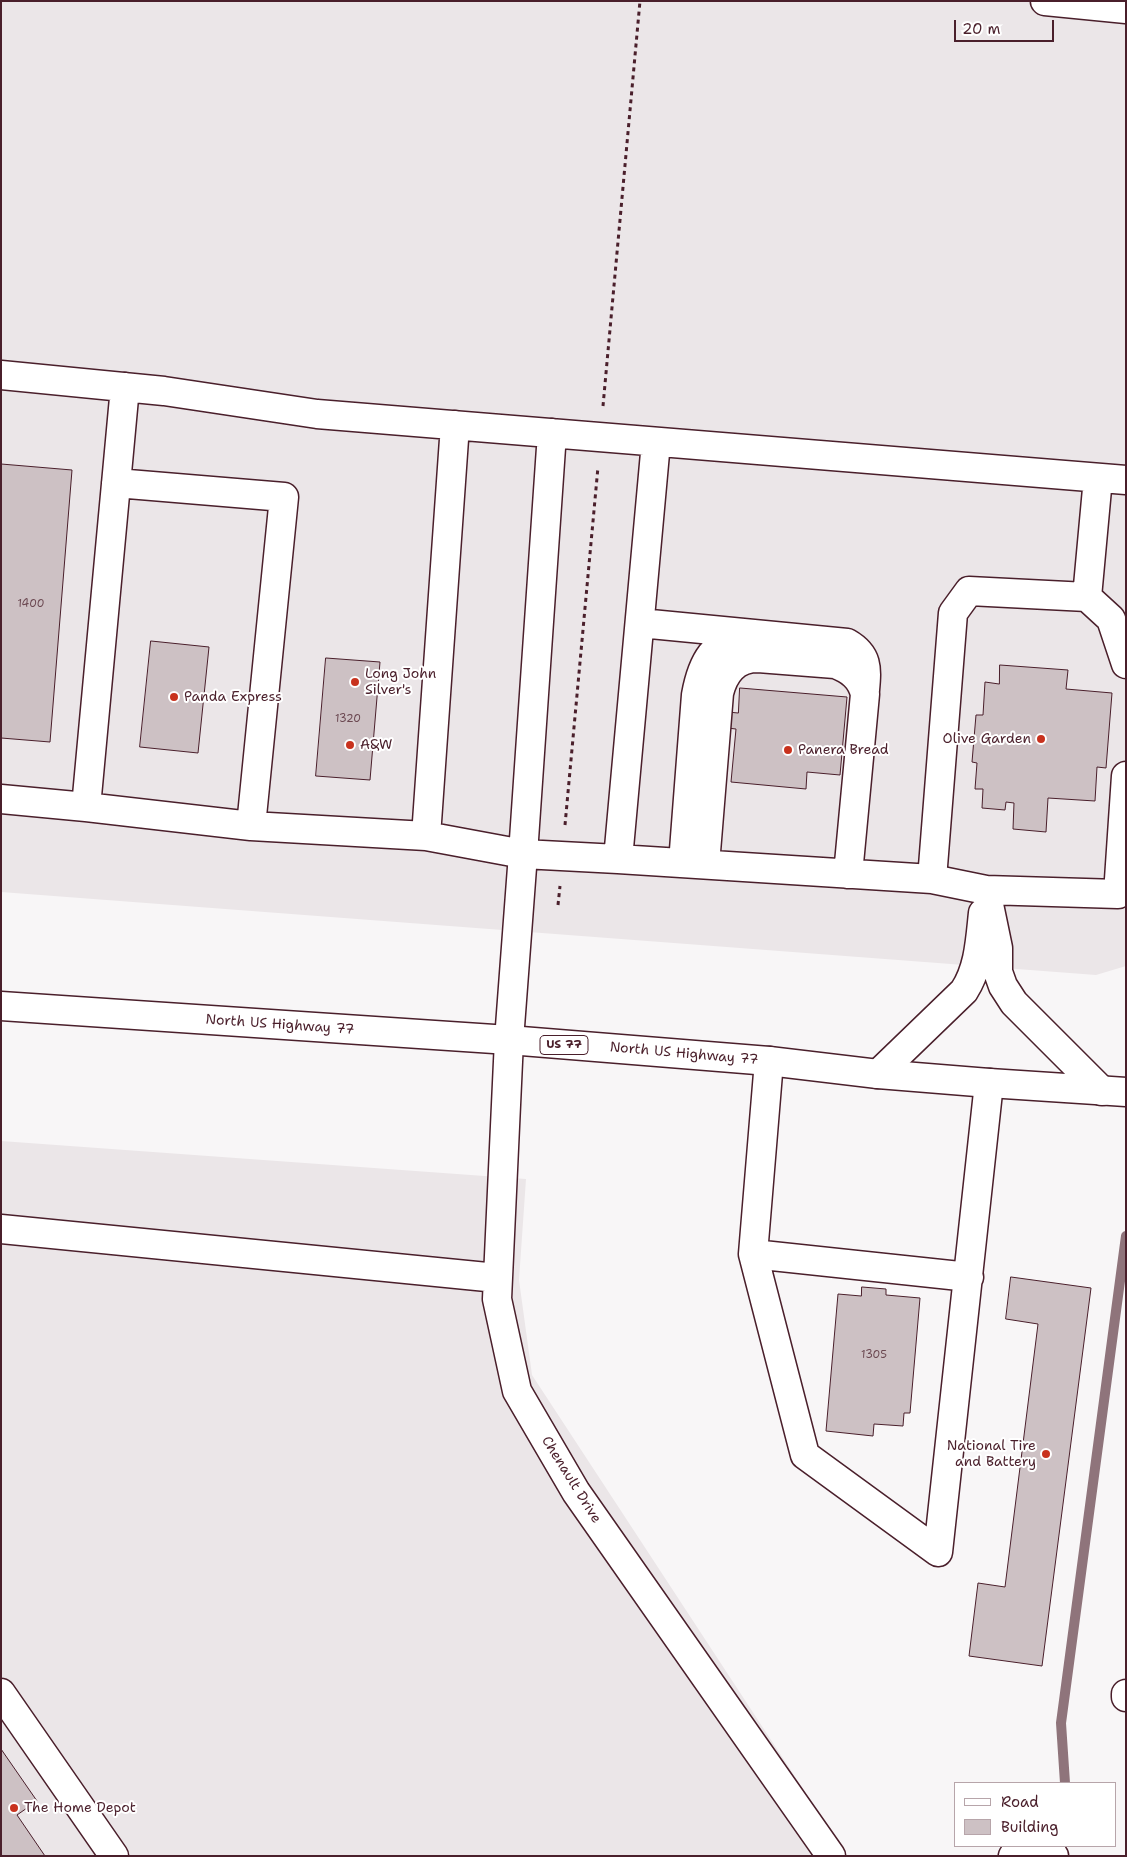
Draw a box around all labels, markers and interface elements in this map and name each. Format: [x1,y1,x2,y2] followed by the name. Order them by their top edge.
[957,10,1057,42] scale bar
[962,19,1001,39] text: 20 m
[17,597,45,611] house number: 1400
[365,666,436,699] place label: Long John Silver's
[349,676,361,688] marker: Long John Silver's
[184,689,282,705] place label: Panda Express
[168,691,180,703] marker: Panda Express
[335,712,361,726] house number: 1320
[943,731,1031,747] place label: Olive Garden
[1035,733,1047,745] marker: Olive Garden
[360,737,392,753] place label: A&W
[344,739,356,751] marker: A&W
[798,742,889,758] place label: Panera Bread
[782,744,794,756] marker: Panera Bread
[205,1011,355,1039] street label: North US Highway 77
[540,1036,588,1054] road number: US 77
[609,1039,759,1069] street label: North US Highway 77
[861,1348,887,1362] house number: 1305
[538,1433,604,1527] street label: Chenault Drive
[947,1438,1036,1470] place label: National Tire and Battery
[1040,1448,1052,1460] marker: National Tire and Battery
[954,1782,1117,1847] legend
[1001,1792,1039,1812] text: Road
[24,1800,136,1816] place label: The Home Depot
[8,1802,20,1814] marker: The Home Depot
[1001,1817,1058,1837] text: Building

